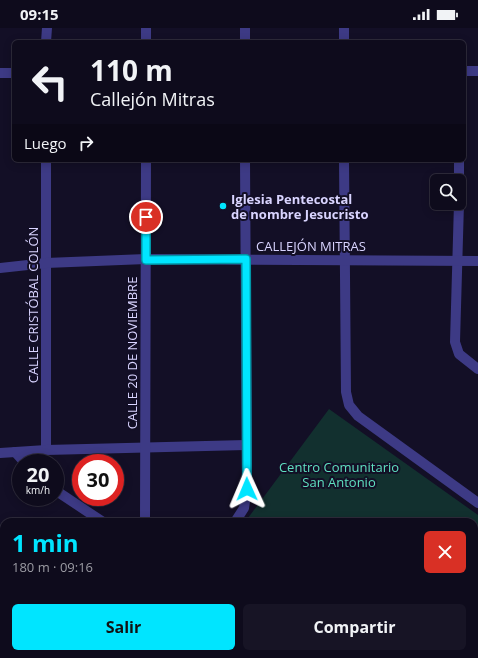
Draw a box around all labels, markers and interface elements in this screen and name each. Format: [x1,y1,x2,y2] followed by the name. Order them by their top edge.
[20,4,59,24] text: 09:15
[90,51,173,89] text: 110 m
[24,56,76,108] icon: left
[90,87,215,111] text: Callejón Mitras
[75,132,97,154] icon: right
[24,133,67,153] text: Luego
[430,174,466,210] map controls
[430,174,466,210] button: search
[231,190,369,223] place label: Iglesia Pentecostal de nombre Jesucristo
[129,200,163,234] pin
[218,201,228,211] marker: Iglesia Pentecostal de nombre Jesucristo
[135,206,157,228] icon: arrive
[24,227,42,383] street label: CALLE CRISTÓBAL COLÓN
[256,237,366,255] street label: CALLEJÓN MITRAS
[123,277,141,429] street label: CALLE 20 DE NOVIEMBRE
[72,454,124,506] speed limit sign: 30
[279,458,399,491] park label: Centro Comunitario San Antonio
[27,461,49,488] text: 20
[226,468,268,510] position arrow
[26,483,50,497] text: km/h
[12,526,79,559] text: 1 min
[424,531,466,573] button: close
[12,558,93,576] text: 180 m · 09:16
[12,604,235,650] button: Salir
[243,604,466,650] button: Compartir

